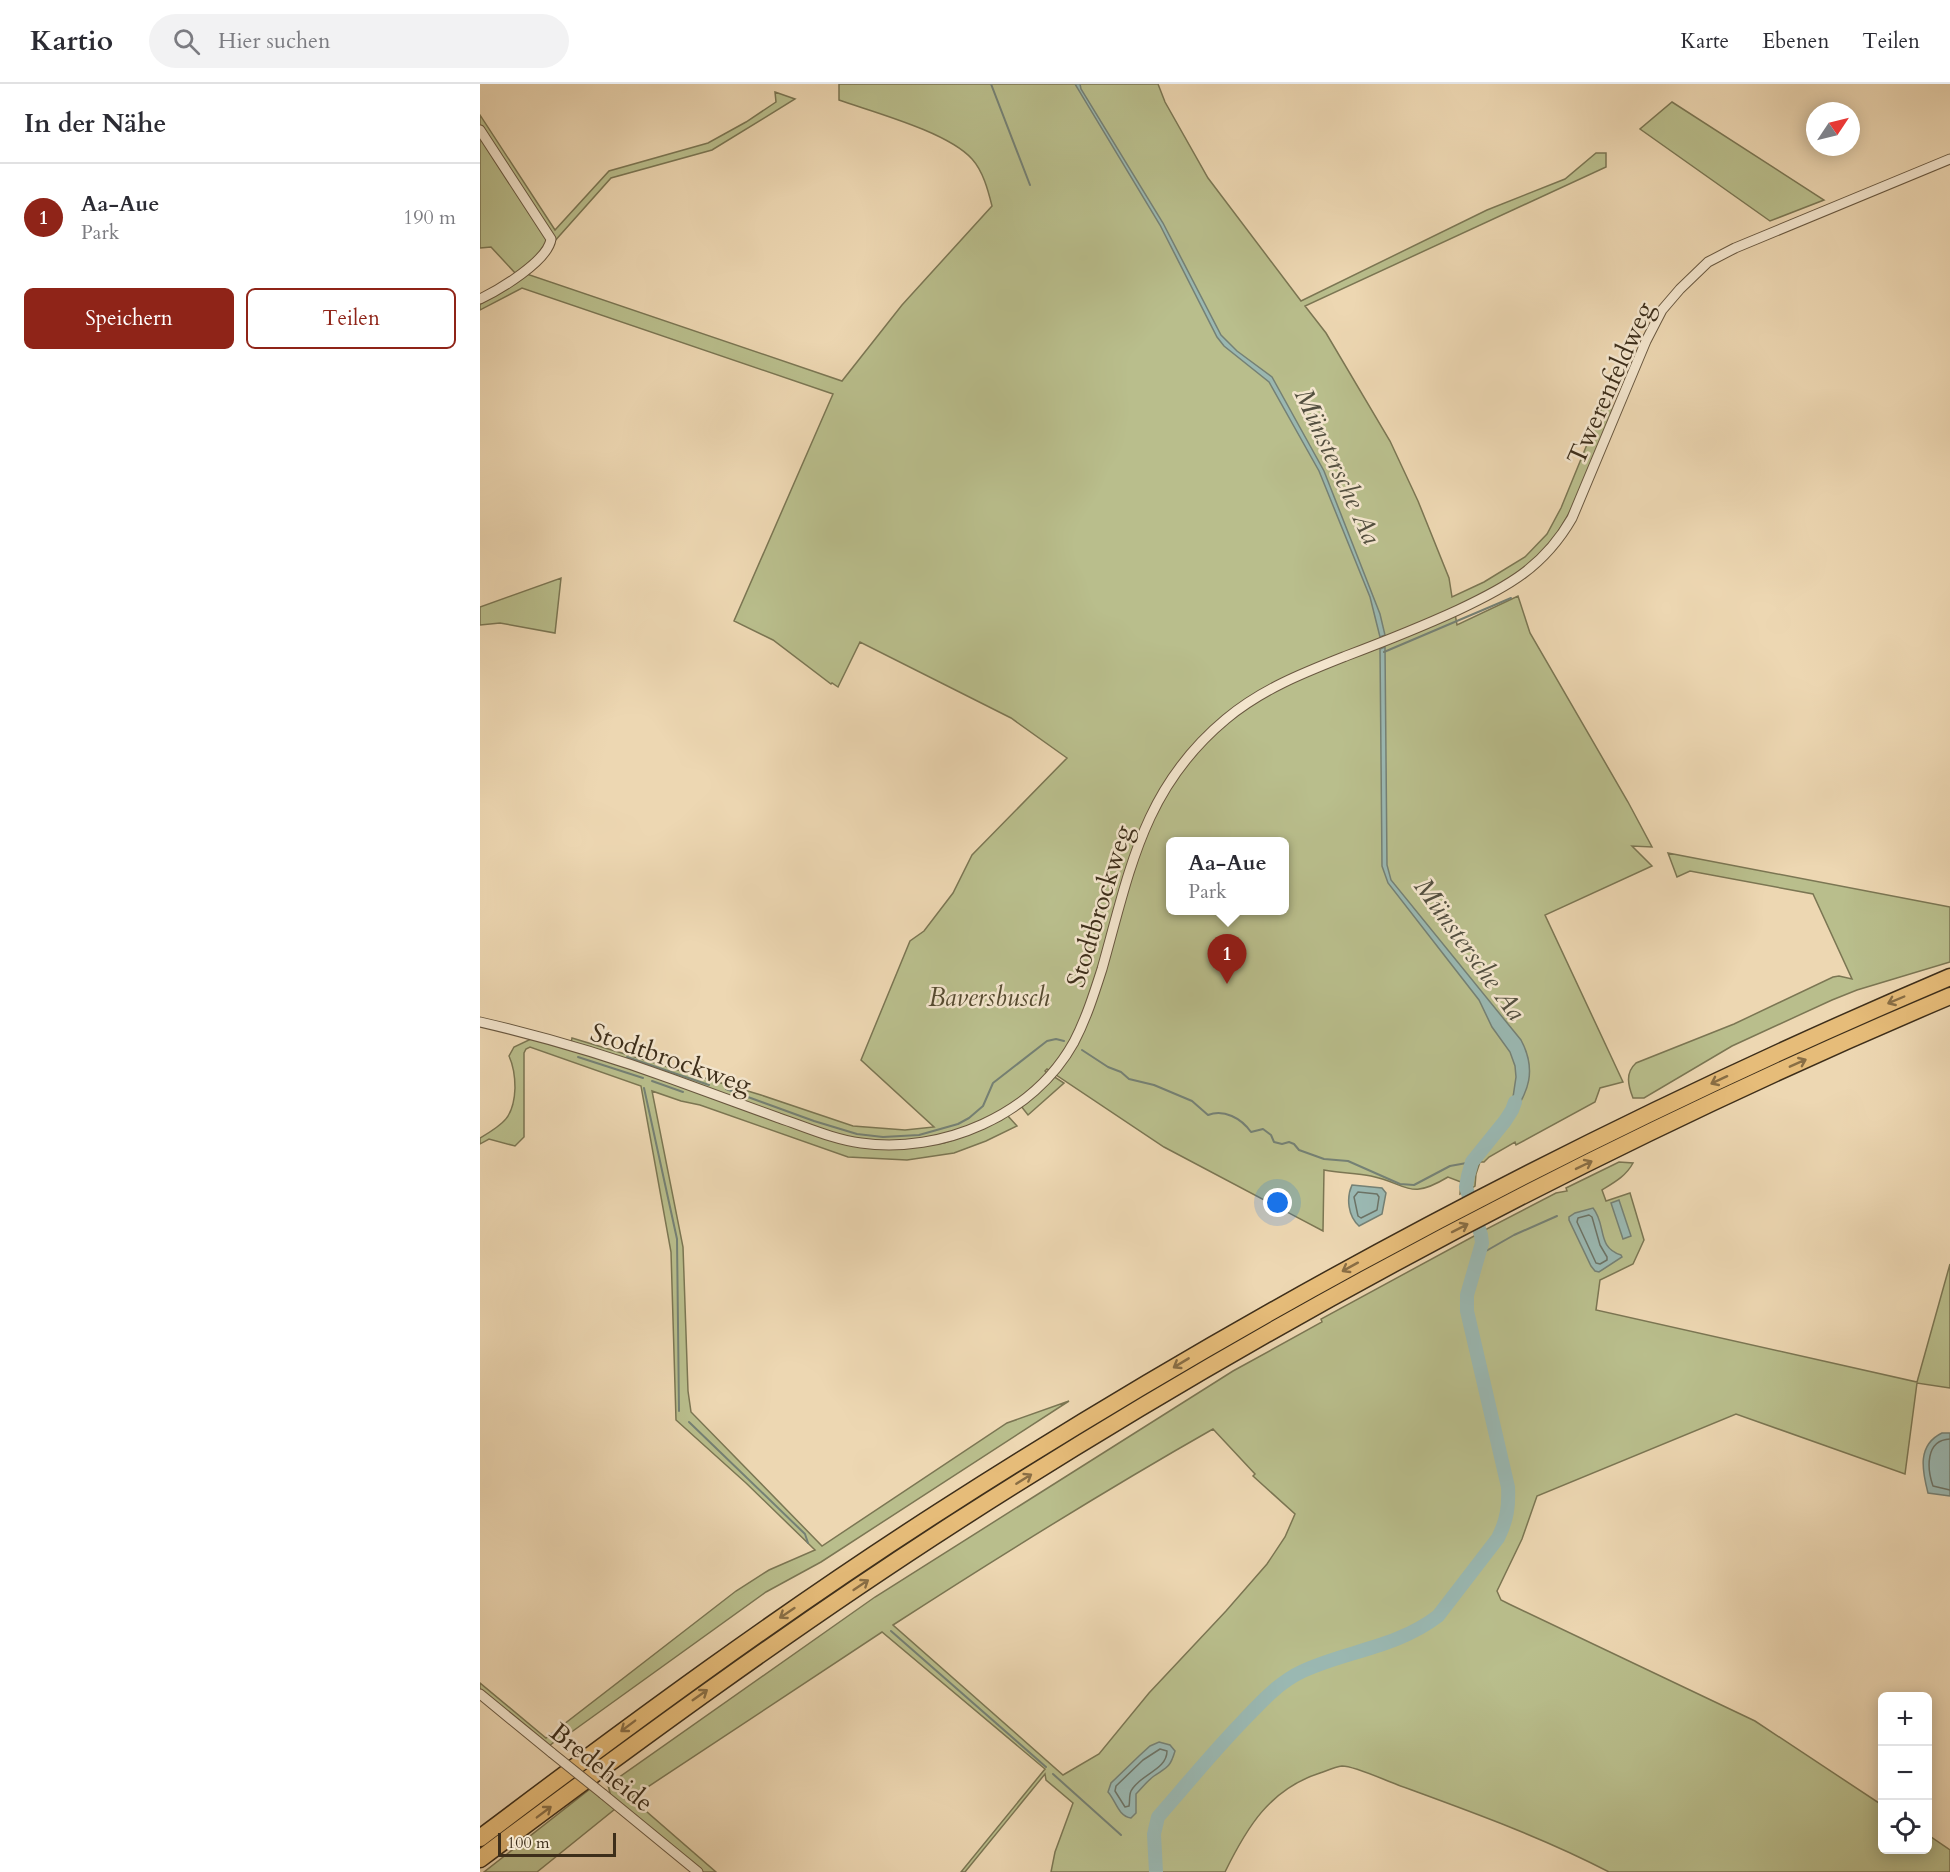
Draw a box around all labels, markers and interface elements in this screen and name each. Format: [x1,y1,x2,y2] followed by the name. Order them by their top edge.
[149,14,569,68] search box
[30,22,113,60] text: Kartio
[170,25,203,58] icon: search
[218,26,331,56] text: Hier suchen
[1681,27,1729,56] text: Karte
[1762,27,1829,56] text: Ebenen
[1862,27,1920,56] text: Teilen
[1806,102,1860,156] north arrow
[24,106,166,141] text: In der Nähe
[81,189,159,219] text: Aa-Aue
[38,204,49,231] text: 1
[403,204,456,231] text: 190 m
[81,219,119,246] text: Park
[24,288,234,349] button: Speichern
[246,288,456,349] button: Teilen
[1559,296,1662,470] street label: Twerenfeldweg
[1285,382,1390,550] water label: Münstersche Aa
[1058,820,1141,992] street label: Stodtbrockweg
[1166,837,1289,915] popup
[1188,848,1267,878] text: Aa-Aue
[1405,870,1534,1028] water label: Münstersche Aa
[1188,878,1227,905] text: Park
[1208,934,1246,984] pin: 1
[928,980,1050,1015] park label: Baversbusch
[1888,994,1906,1006] one-way arrow
[586,1015,756,1102] street label: Stodtbrockweg
[1789,1056,1807,1068] one-way arrow
[1710,1075,1728,1087] one-way arrow
[1575,1159,1593,1170] one-way arrow
[1263,1188,1292,1217] your location
[1451,1222,1469,1234] one-way arrow
[1342,1262,1360,1273] one-way arrow
[1173,1358,1190,1370] one-way arrow
[1015,1472,1032,1484] one-way arrow
[852,1579,869,1591] one-way arrow
[779,1607,795,1619] one-way arrow
[692,1689,708,1702] one-way arrow
[1878,1692,1932,1854] map controls
[1878,1692,1932,1746] button: +
[543,1715,661,1820] street label: Bredeheide
[620,1720,636,1733] one-way arrow
[1878,1746,1932,1800] button: −
[1878,1800,1932,1854] button: locate
[535,1805,551,1818] one-way arrow
[498,1830,616,1858] scale bar
[507,1832,549,1854] text: 100 m

